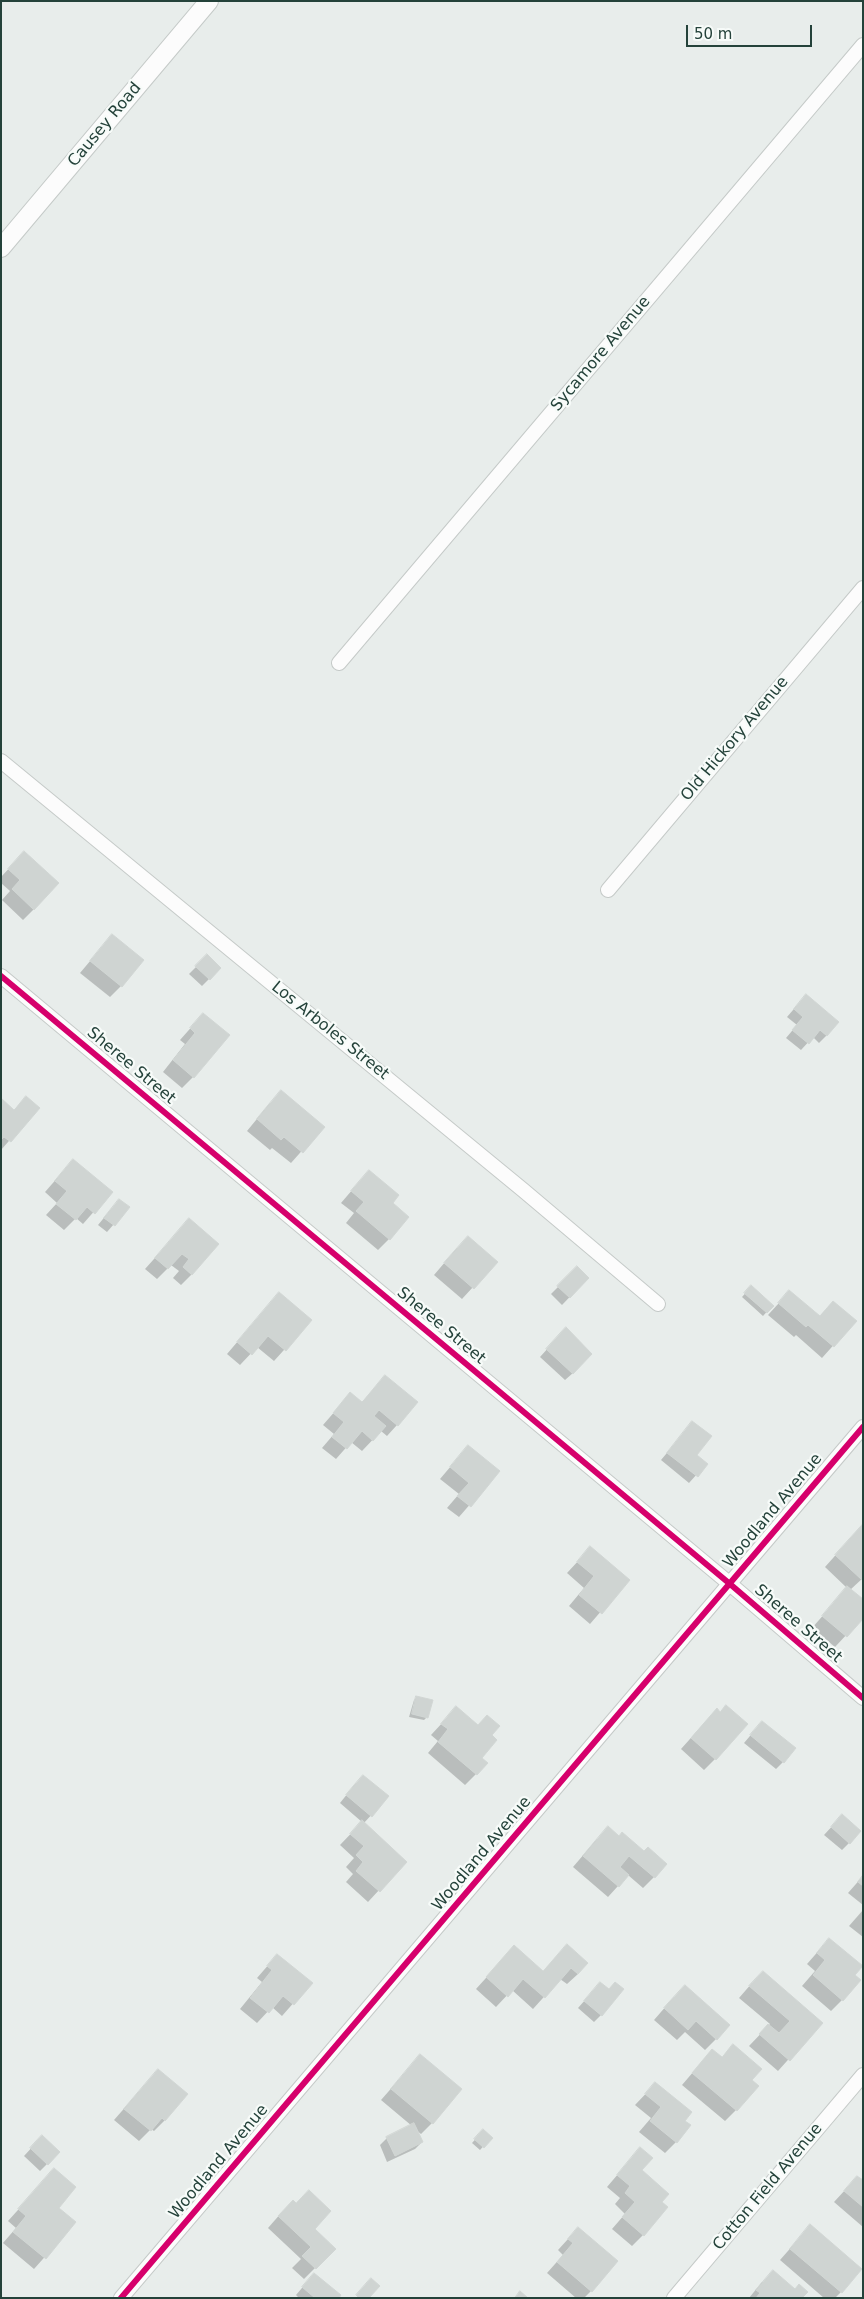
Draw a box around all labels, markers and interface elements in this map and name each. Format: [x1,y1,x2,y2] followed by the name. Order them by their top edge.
[689,15,815,47] scale bar
[694,25,732,43] text: 50 m
[64,79,146,171] street label: Causey Road
[547,293,655,415] street label: Sycamore Avenue
[677,673,793,805] street label: Old Hickory Avenue
[267,978,393,1084] street label: Los Arboles Street
[83,1023,179,1109] street label: Sheree Street
[393,1283,489,1369] street label: Sheree Street
[719,1450,827,1572] street label: Woodland Avenue
[750,1581,846,1667] street label: Sheree Street
[428,1793,536,1915] street label: Woodland Avenue
[165,2101,273,2223] street label: Woodland Avenue
[709,2120,827,2254] street label: Cotton Field Avenue

